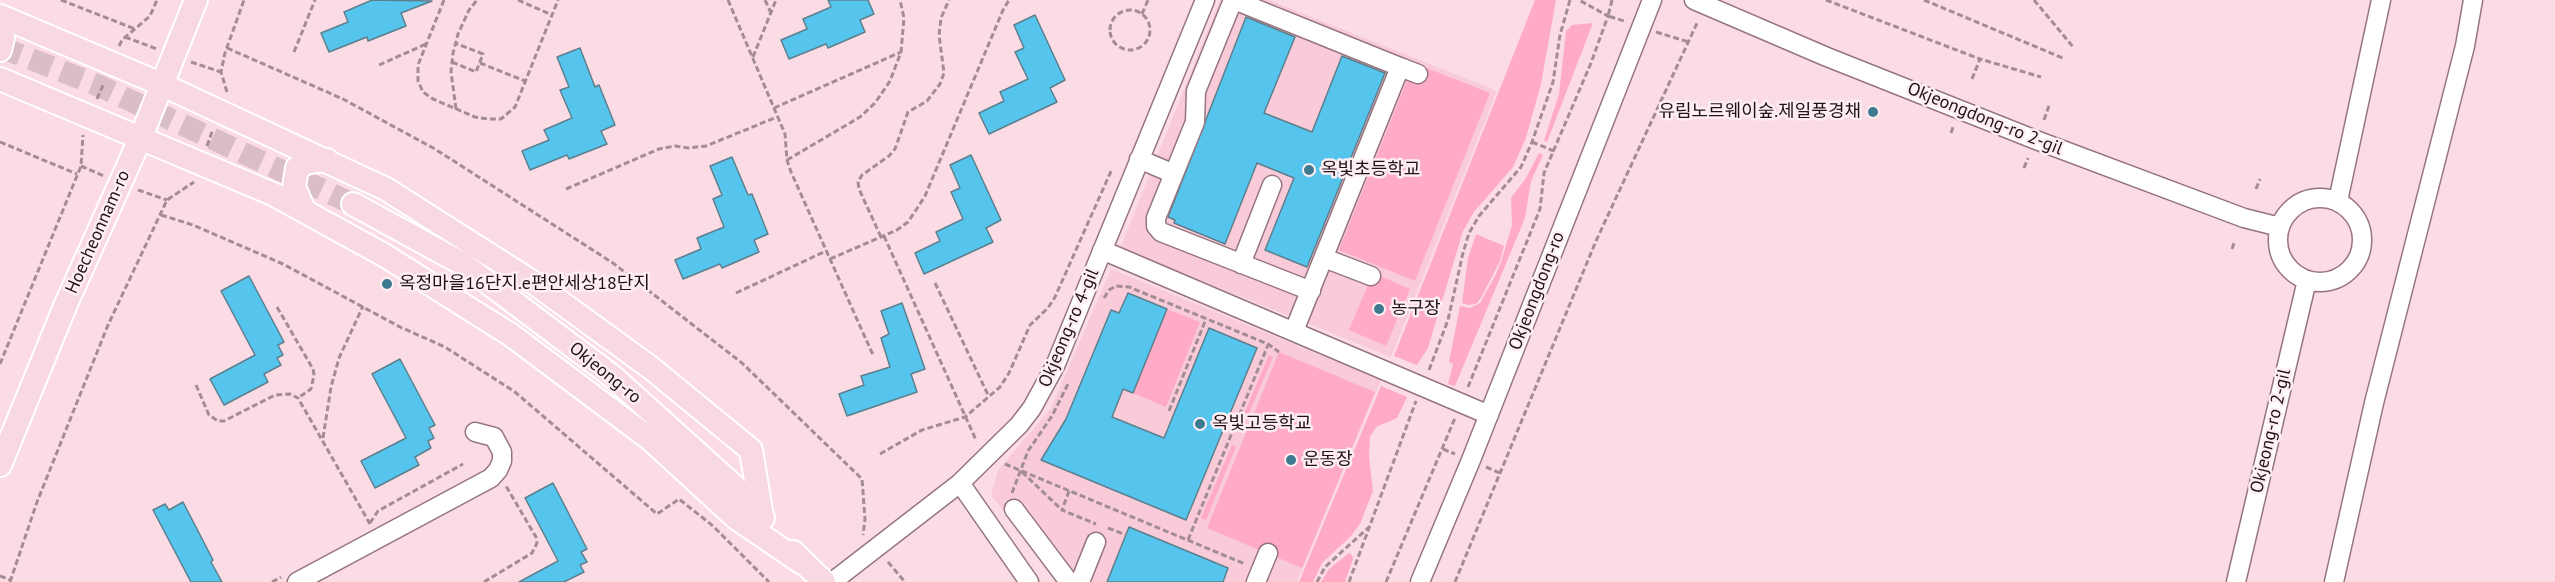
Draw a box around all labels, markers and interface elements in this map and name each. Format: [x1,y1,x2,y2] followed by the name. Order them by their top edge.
[1904,78,2066,160] street label: Okjeongdong-ro 2-gil
[1658,101,1861,123] place label: 유림노르웨이숲.제일풍경채
[1866,105,1880,119] marker: 유림노르웨이숲.제일풍경채
[1321,159,1420,181] place label: 옥빛초등학교
[1302,163,1316,177] marker: 옥빛초등학교
[61,167,135,297] street label: Hoecheonnam-ro
[1505,229,1569,353] street label: Okjeongdong-ro
[1034,265,1104,391] street label: Okjeong-ro 4-gil
[399,273,650,295] place label: 옥정마을16단지.e편안세상18단지
[380,277,394,291] marker: 옥정마을16단지.e편안세상18단지
[1391,298,1441,320] place label: 농구장
[1372,302,1386,316] marker: 농구장
[565,338,645,408] street label: Okjeong-ro
[2246,367,2296,495] street label: Okjeong-ro 2-gil
[1212,413,1311,435] place label: 옥빛고등학교
[1193,417,1207,431] marker: 옥빛고등학교
[1303,449,1353,471] place label: 운동장
[1284,453,1298,467] marker: 운동장

